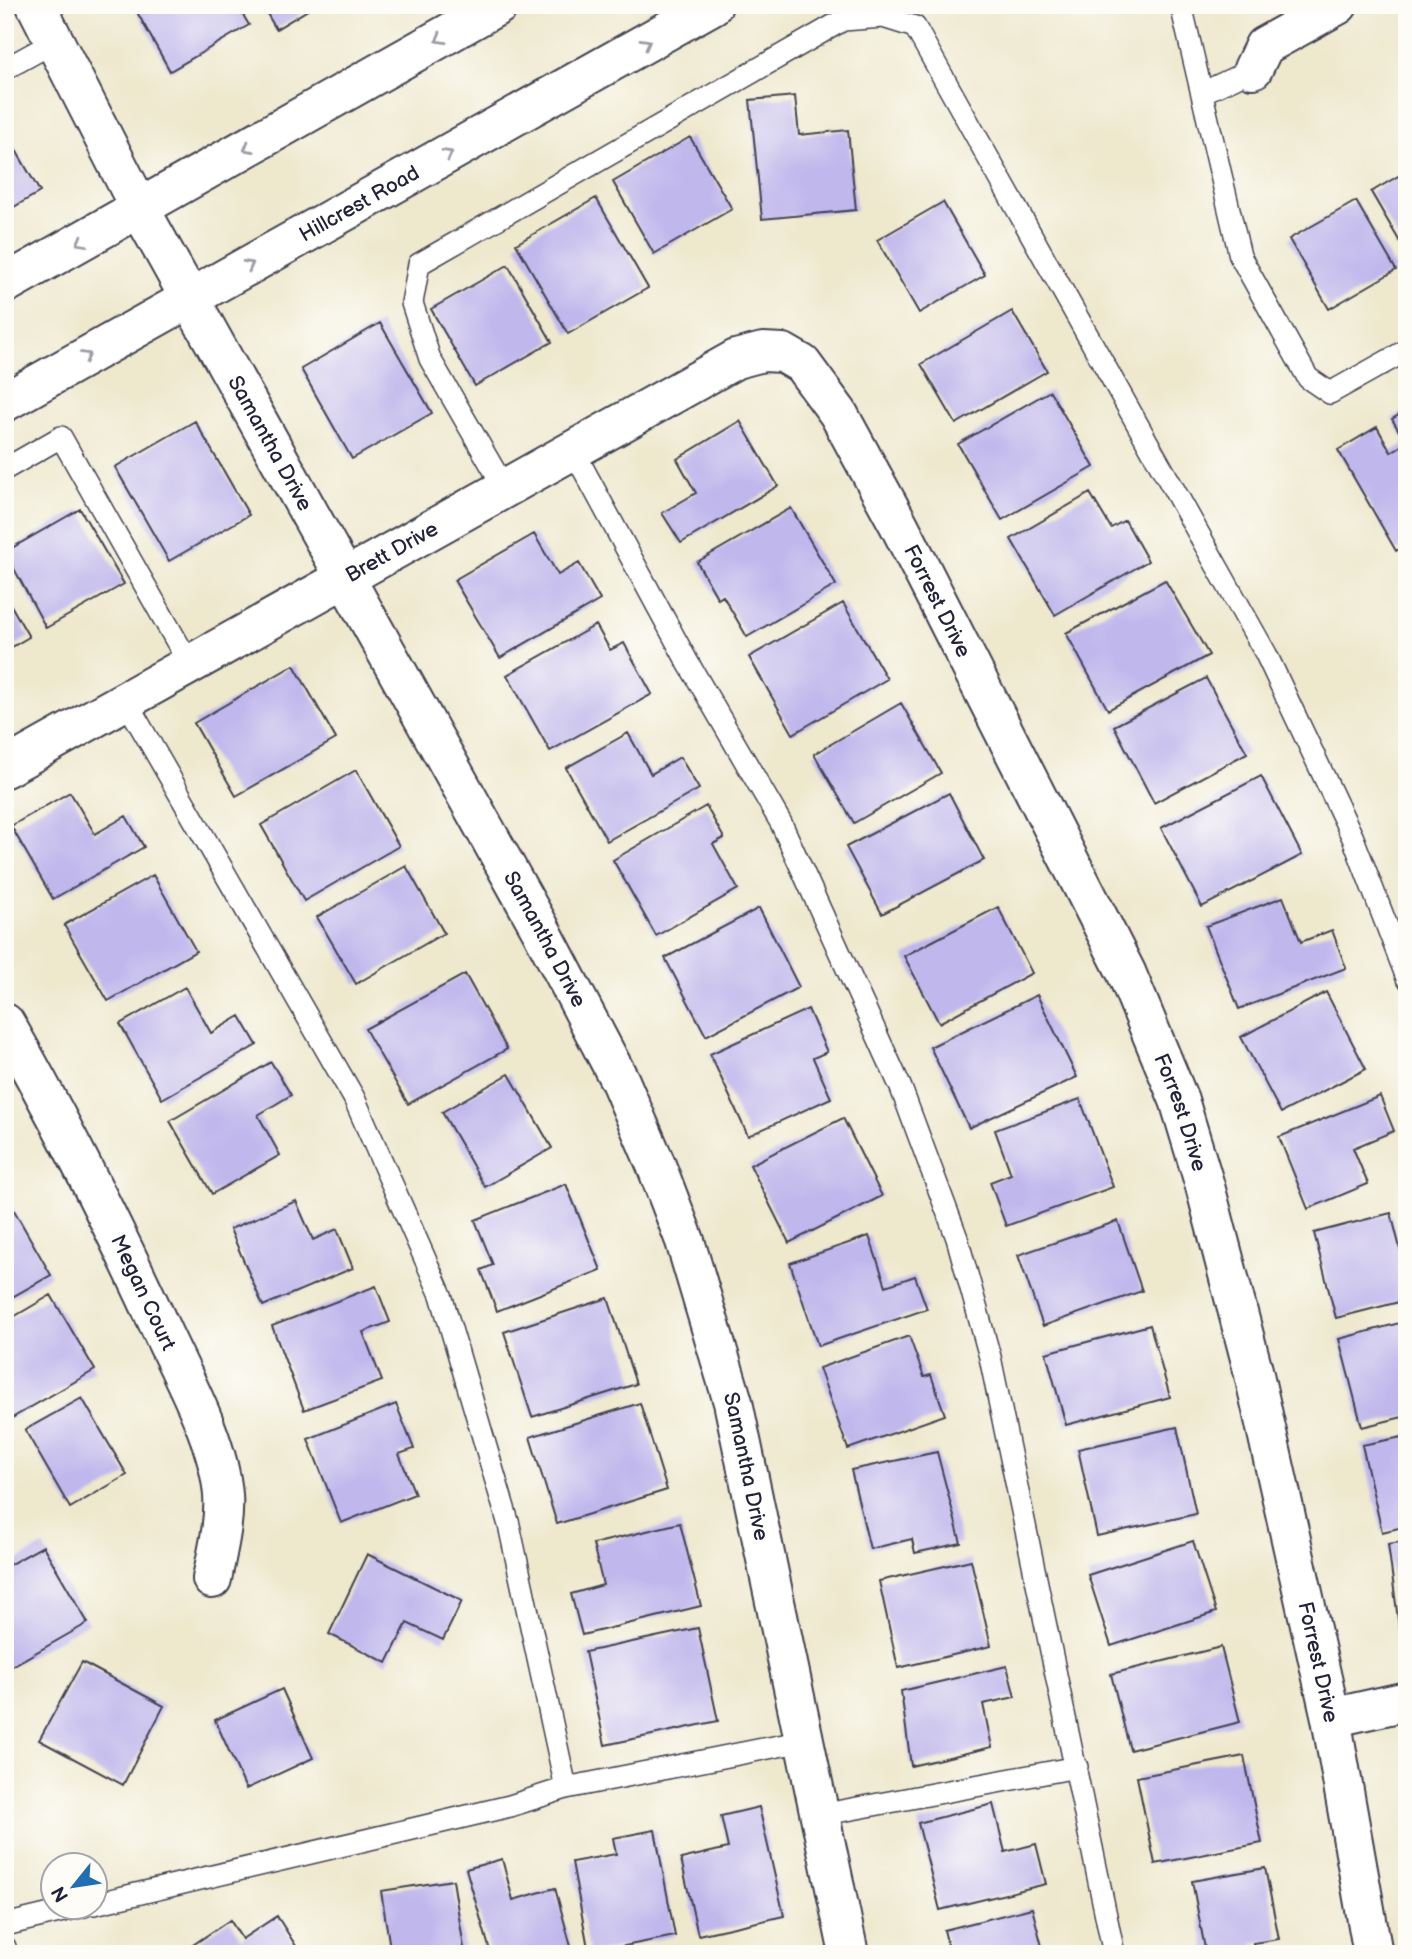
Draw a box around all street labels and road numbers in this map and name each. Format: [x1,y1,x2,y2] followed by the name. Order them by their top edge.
[295,160,424,247] street label: Hillcrest Road
[223,371,318,515] street label: Samantha Drive
[341,516,442,588] street label: Brett Drive
[899,540,977,661] street label: Forrest Drive
[498,867,592,1011] street label: Samantha Drive
[1149,1050,1212,1174] street label: Forrest Drive
[106,1231,182,1355] street label: Megan Court
[718,1389,774,1543] street label: Samantha Drive
[1293,1599,1344,1725] street label: Forrest Drive

